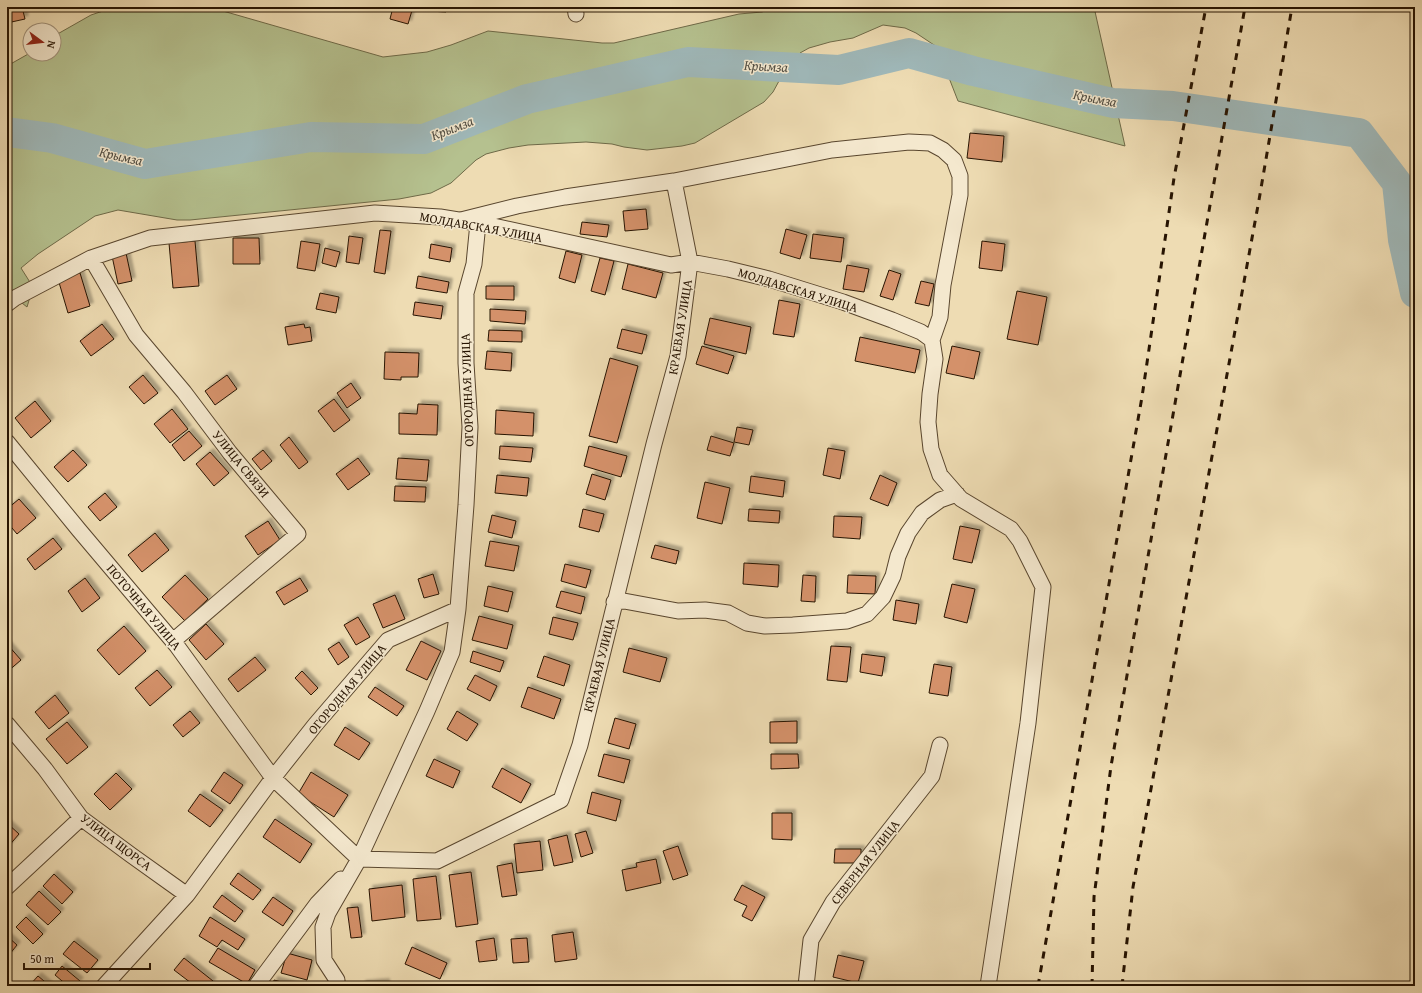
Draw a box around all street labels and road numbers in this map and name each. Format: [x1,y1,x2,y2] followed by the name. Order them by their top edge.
[418,207,544,247] street label: МОЛДАВСКАЯ УЛИЦА
[736,263,860,317] street label: МОЛДАВСКАЯ УЛИЦА
[663,278,697,376] street label: КРАЕВАЯ УЛИЦА
[456,333,478,447] street label: ОГОРОДНАЯ УЛИЦА
[208,426,274,502] street label: УЛИЦА СВЯЗИ
[102,560,186,654] street label: ПОТОЧНАЯ УЛИЦА
[578,616,620,714] street label: КРАЕВАЯ УЛИЦА
[303,639,391,739] street label: ОГОРОДНАЯ УЛИЦА
[76,809,156,875] street label: УЛИЦА ЩОРСА
[826,816,904,908] street label: СЕВЕРНАЯ УЛИЦА

